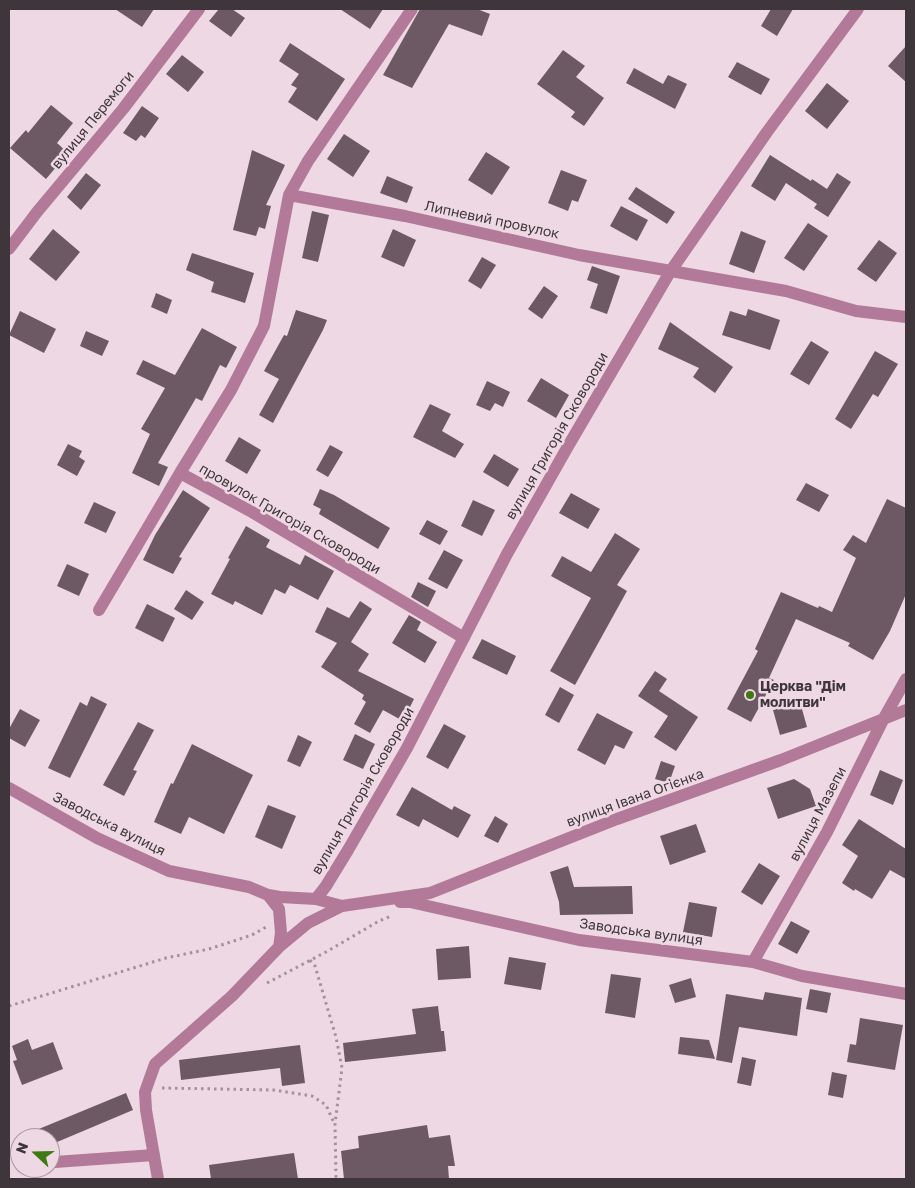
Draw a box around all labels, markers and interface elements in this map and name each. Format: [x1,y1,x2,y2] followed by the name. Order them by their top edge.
[48,68,138,172] street label: вулиця Перемоги
[423,198,561,242] street label: Липневий провулок
[502,349,612,523] street label: вулиця Григорія Сковороди
[196,460,384,578] street label: провулок Григорія Сковороди
[760,679,846,712] place label: Церква "Дім молитви"
[744,689,756,701] marker: Церква "Дім молитви"
[308,704,418,878] street label: вулиця Григорія Сковороди
[786,764,850,864] street label: вулиця Мазепи
[564,765,706,831] street label: вулиця Івана Огієнка
[50,788,168,860] street label: Заводська вулиця
[578,915,704,949] street label: Заводська вулиця
[10,1128,60,1178] north arrow
[12,1140,31,1156] text: N

